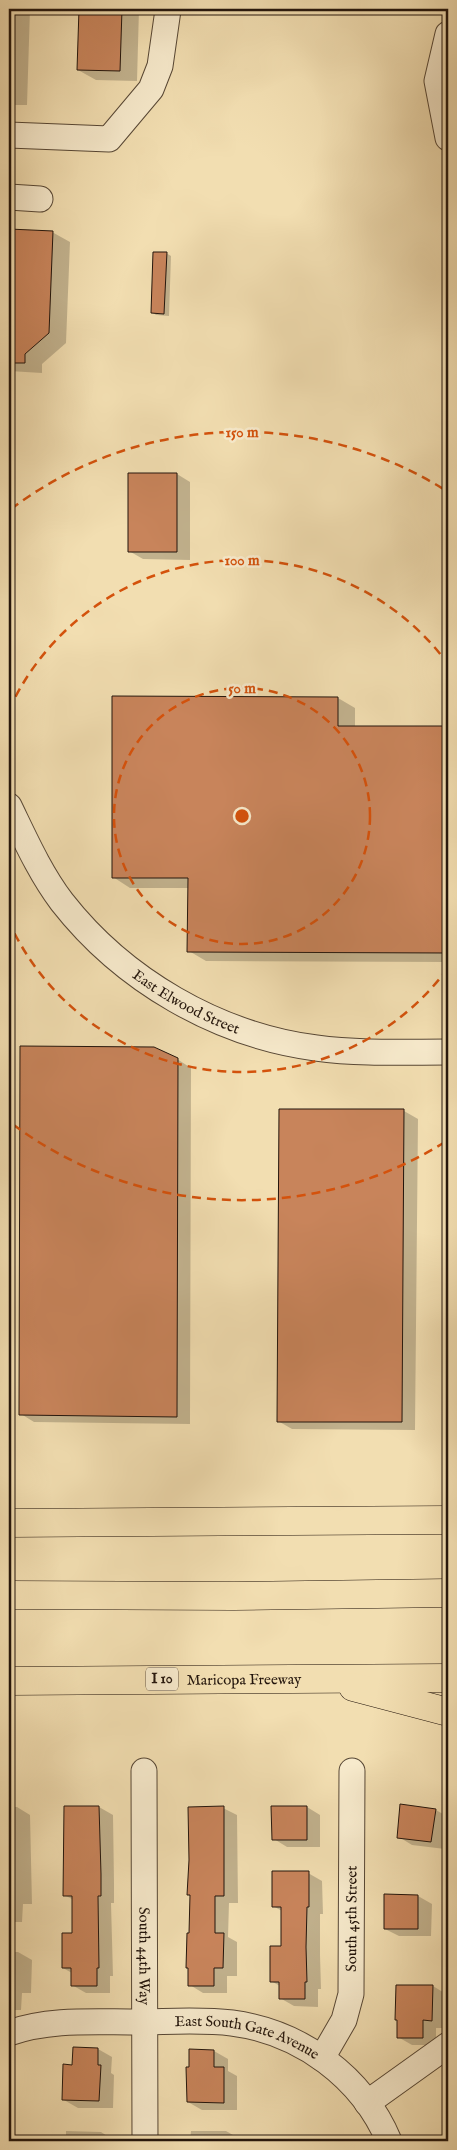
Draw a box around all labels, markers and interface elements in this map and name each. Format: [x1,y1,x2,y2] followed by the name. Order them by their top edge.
[225,423,259,442] text: 150 m
[224,551,260,570] text: 100 m
[228,679,256,698] text: 50 m
[233,807,251,825] centre of rings
[129,965,242,1038] street label: East Elwood Street
[146,1668,178,1690] road number: I 10
[187,1669,302,1689] street label: Maricopa Freeway
[342,1866,361,1972] street label: South 45th Street
[135,1907,154,2006] street label: South 44th Way
[175,2011,323,2064] street label: East South Gate Avenue

